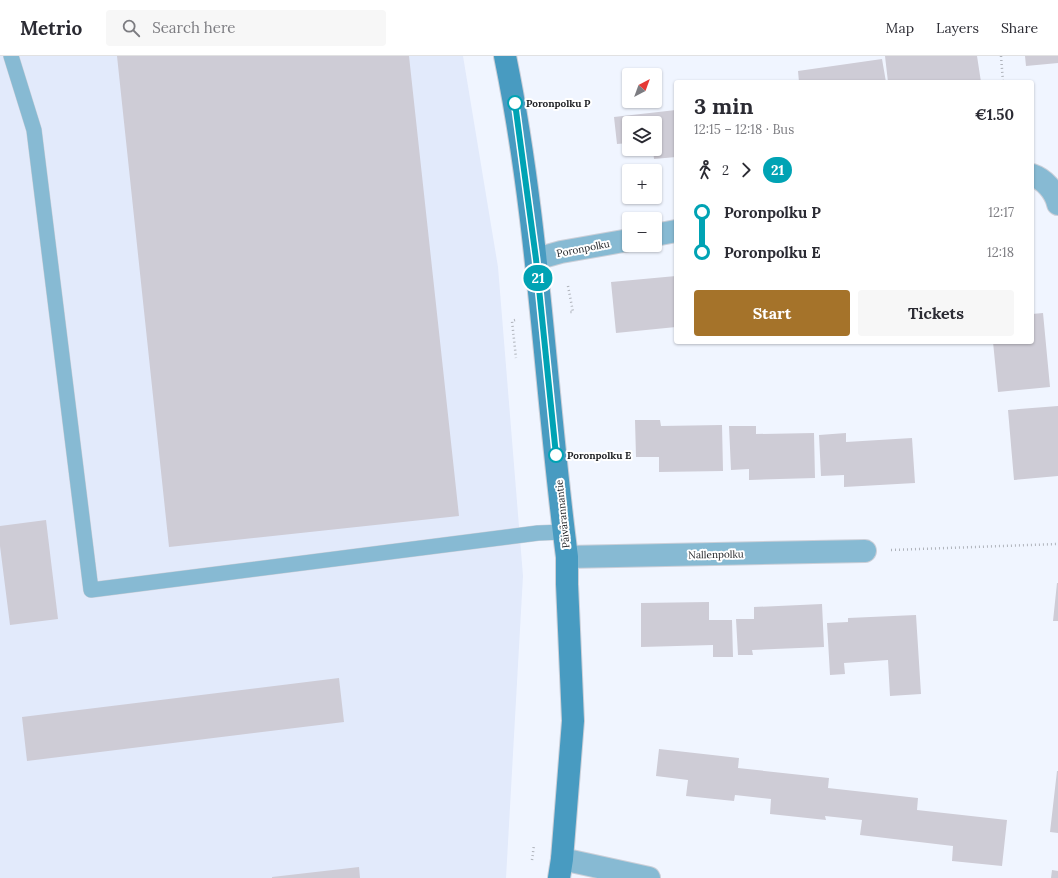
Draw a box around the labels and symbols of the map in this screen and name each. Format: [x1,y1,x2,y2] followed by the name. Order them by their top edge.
[622,68,662,108] north arrow
[507,95,523,111] marker: Poronpolku P
[526,97,591,110] place label: Poronpolku P
[555,237,611,260] street label: Poronpolku
[520,265,556,291] line badge: 21
[548,447,564,463] marker: Poronpolku E
[567,449,631,462] place label: Poronpolku E
[552,478,573,549] street label: Päivärannantie
[688,548,744,561] street label: Nallenpolku

